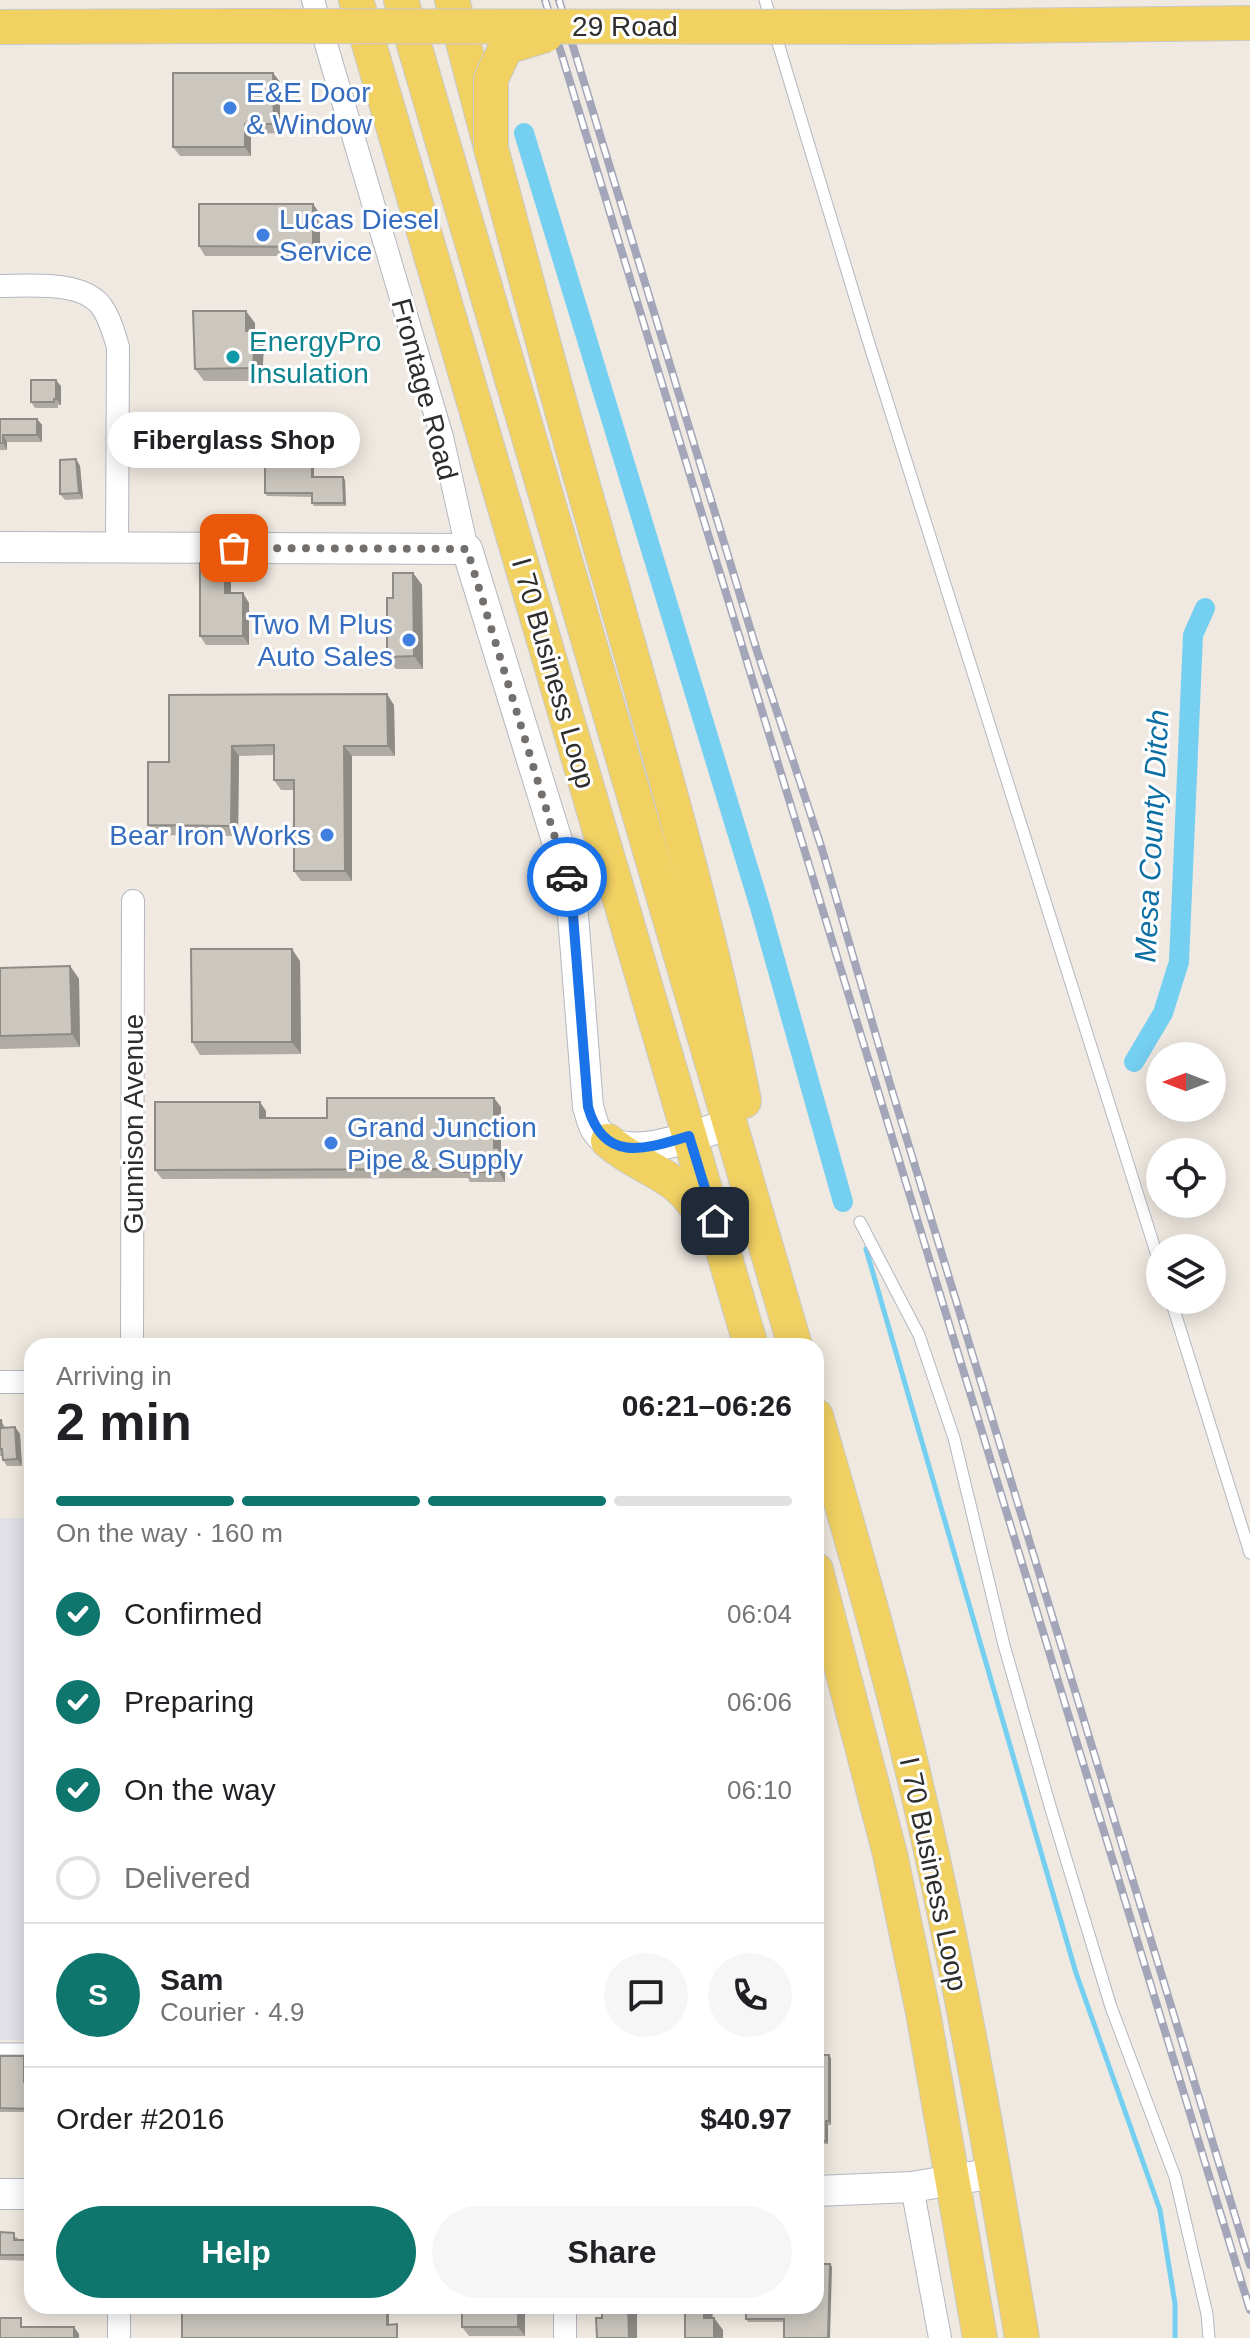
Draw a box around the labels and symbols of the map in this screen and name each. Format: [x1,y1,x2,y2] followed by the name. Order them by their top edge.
[572,11,678,42] street label: 29 Road
[246,77,373,140] place label: E&E Door & Window
[221,99,239,117] marker: E&E Door & Window
[279,204,439,267] place label: Lucas Diesel Service
[254,226,272,244] marker: Lucas Diesel Service
[385,295,464,483] street label: Frontage Road
[249,326,381,389] place label: EnergyPro Insulation
[224,348,242,366] marker: EnergyPro Insulation
[108,412,360,468] callout: Fiberglass Shop
[200,514,268,582] pin
[506,554,601,792] street label: I 70 Business Loop
[248,609,393,672] place label: Two M Plus Auto Sales
[400,631,418,649] marker: Two M Plus Auto Sales
[1128,709,1175,963] water label: Mesa County Ditch
[109,820,311,851] place label: Bear Iron Works
[318,826,336,844] marker: Bear Iron Works
[527,837,607,917] courier
[118,1014,149,1234] street label: Gunnison Avenue
[1146,1042,1226,1122] north arrow
[347,1112,537,1175] place label: Grand Junction Pipe & Supply
[322,1134,340,1152] marker: Grand Junction Pipe & Supply
[681,1187,749,1255] pin
[894,1754,973,1994] street label: I 70 Business Loop

